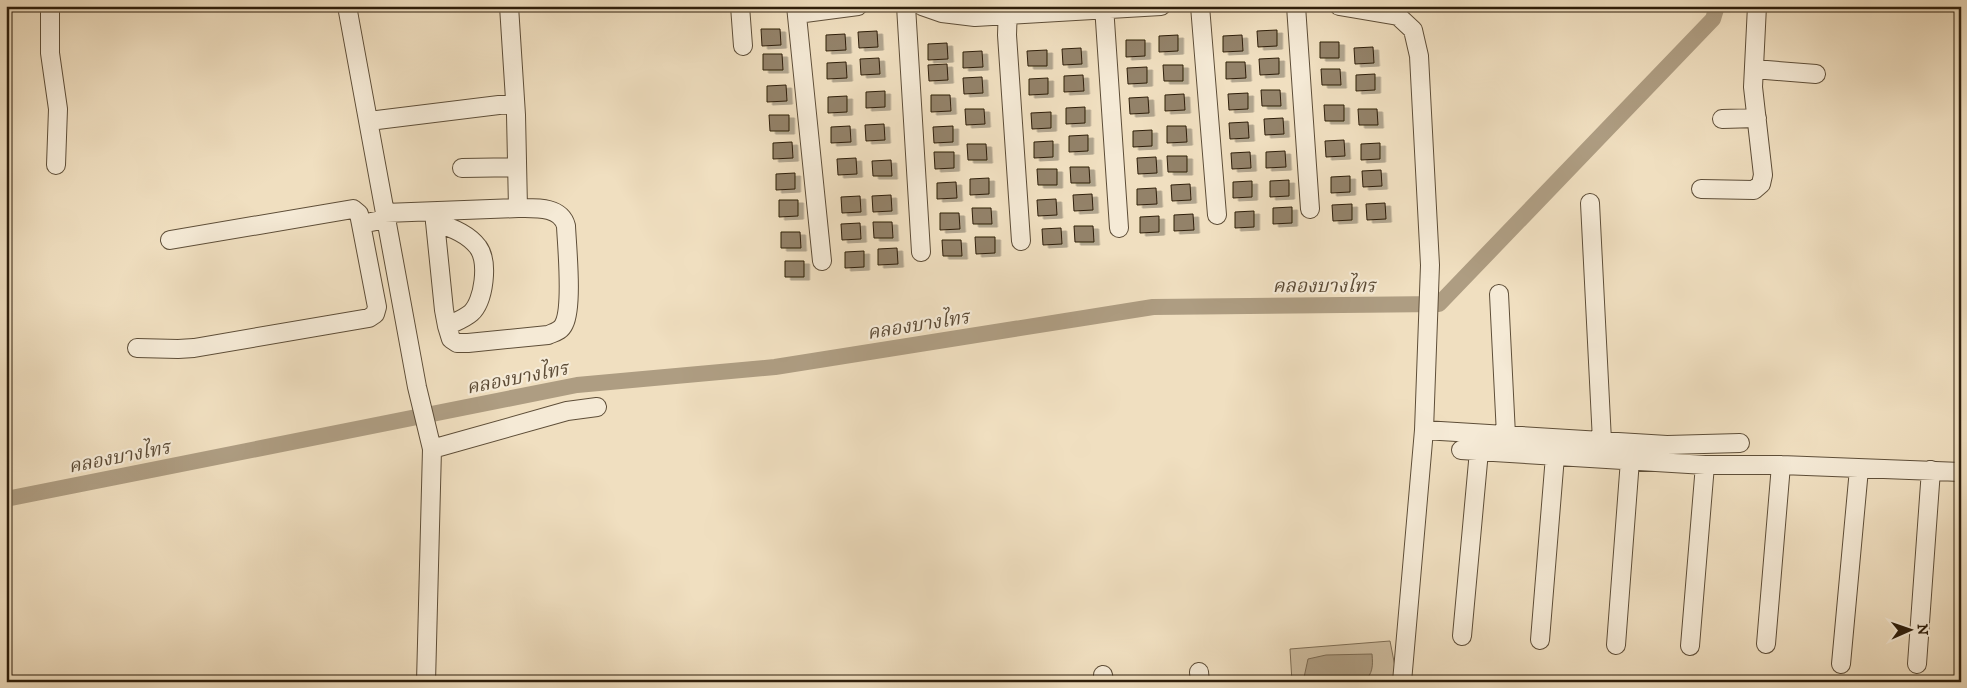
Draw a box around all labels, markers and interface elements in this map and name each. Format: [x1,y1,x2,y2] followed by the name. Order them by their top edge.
[1272,272,1378,298] water label: คลองบางไทร
[865,303,973,345] water label: คลองบางไทร
[464,354,573,400] water label: คลองบางไทร
[66,433,175,479] water label: คลองบางไทร
[1884,606,1934,656] north arrow
[1913,624,1931,636] text: N

